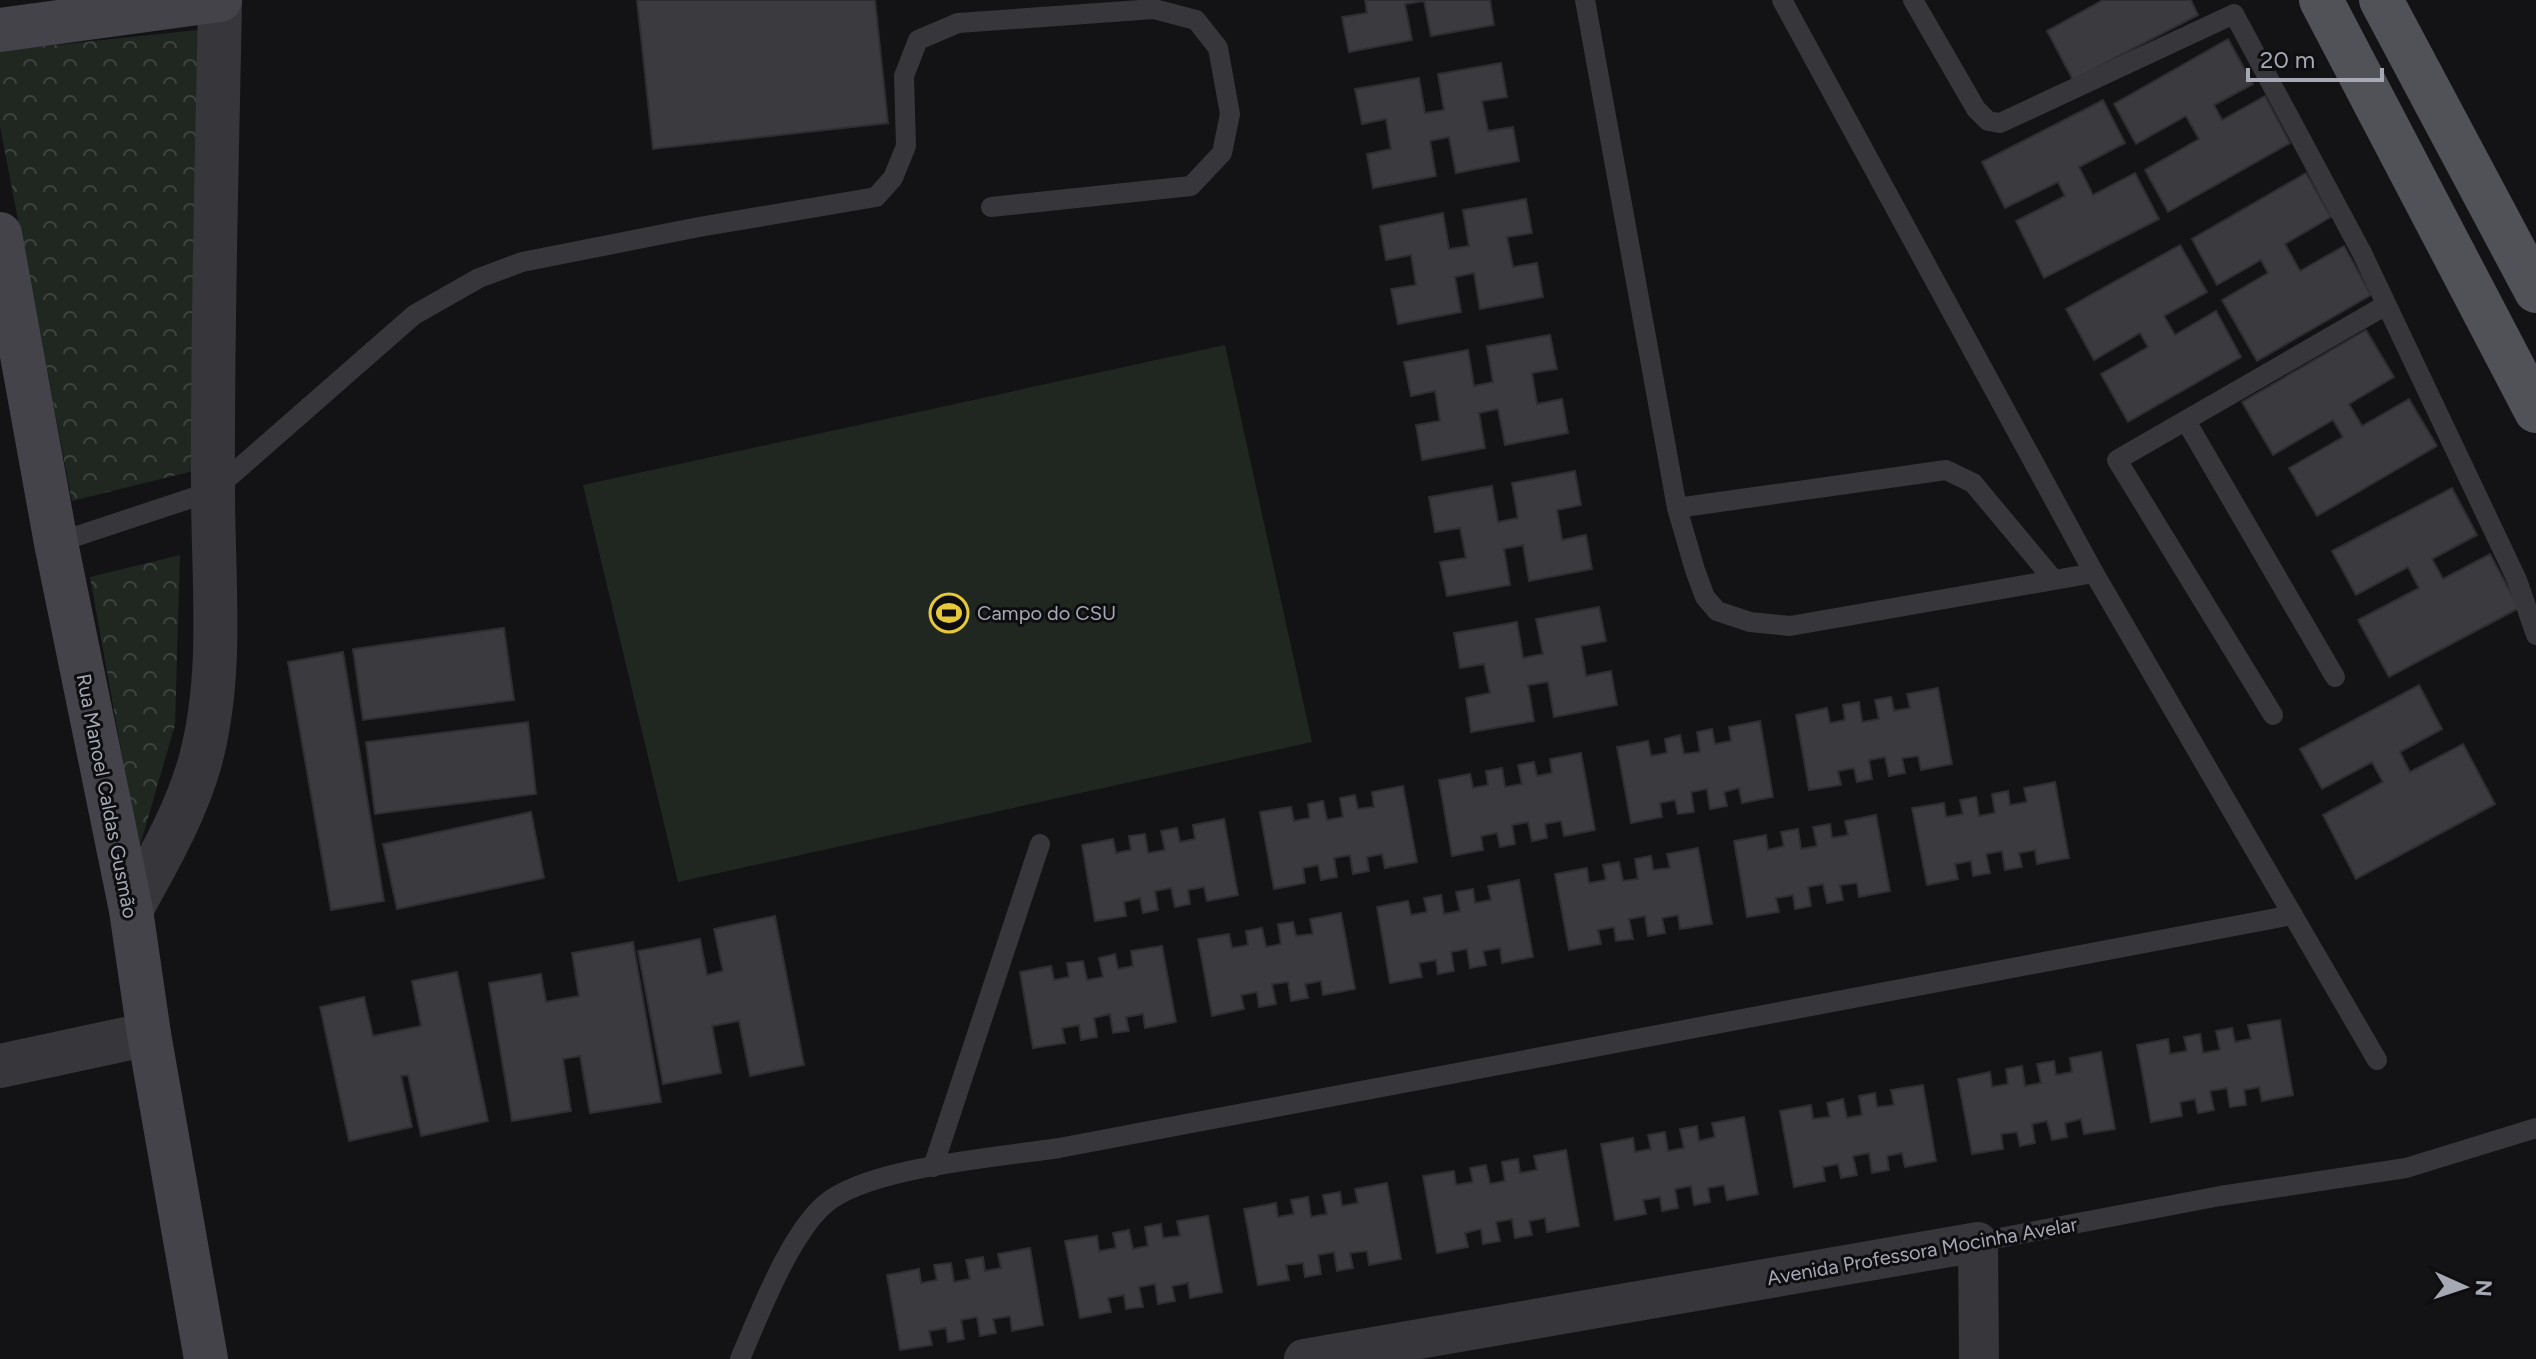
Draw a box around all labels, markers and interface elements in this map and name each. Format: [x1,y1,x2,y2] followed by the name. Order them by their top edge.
[2248,32,2382,82] scale bar
[2260,45,2315,74] text: 20 m
[928,592,970,634] sports icon: Campo do CSU
[977,601,1116,625] place label: Campo do CSU
[71,672,143,920] street label: Rua Manoel Caldas Gusmão
[1765,1212,2079,1290] street label: Avenida Professora Mocinha Avelar
[2424,1247,2504,1327] north arrow
[2470,1279,2497,1297] text: N

